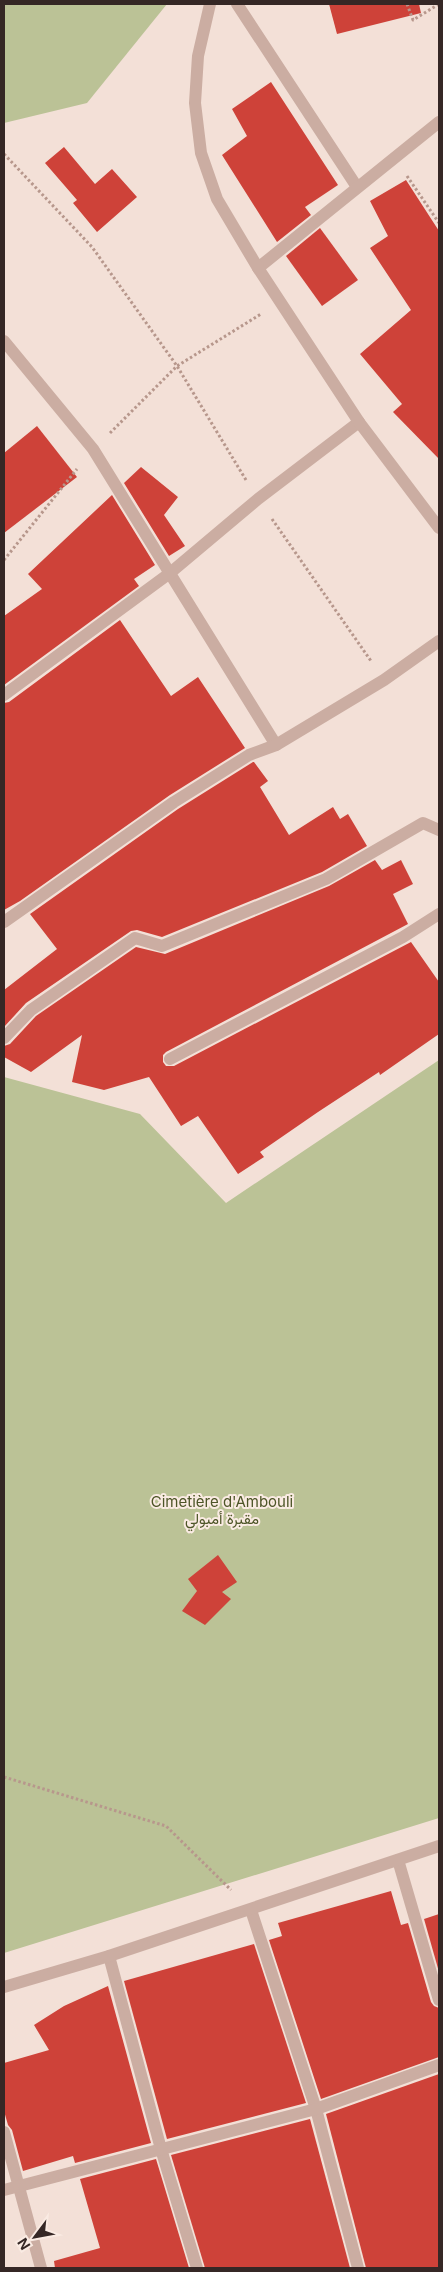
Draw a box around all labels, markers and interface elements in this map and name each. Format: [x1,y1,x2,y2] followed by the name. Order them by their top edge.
[151,1492,293,1532] park label: Cimetière d'Ambouli مقبرة أمبولي
[10,2212,60,2262] north arrow
[14,2235,34,2253] text: N

